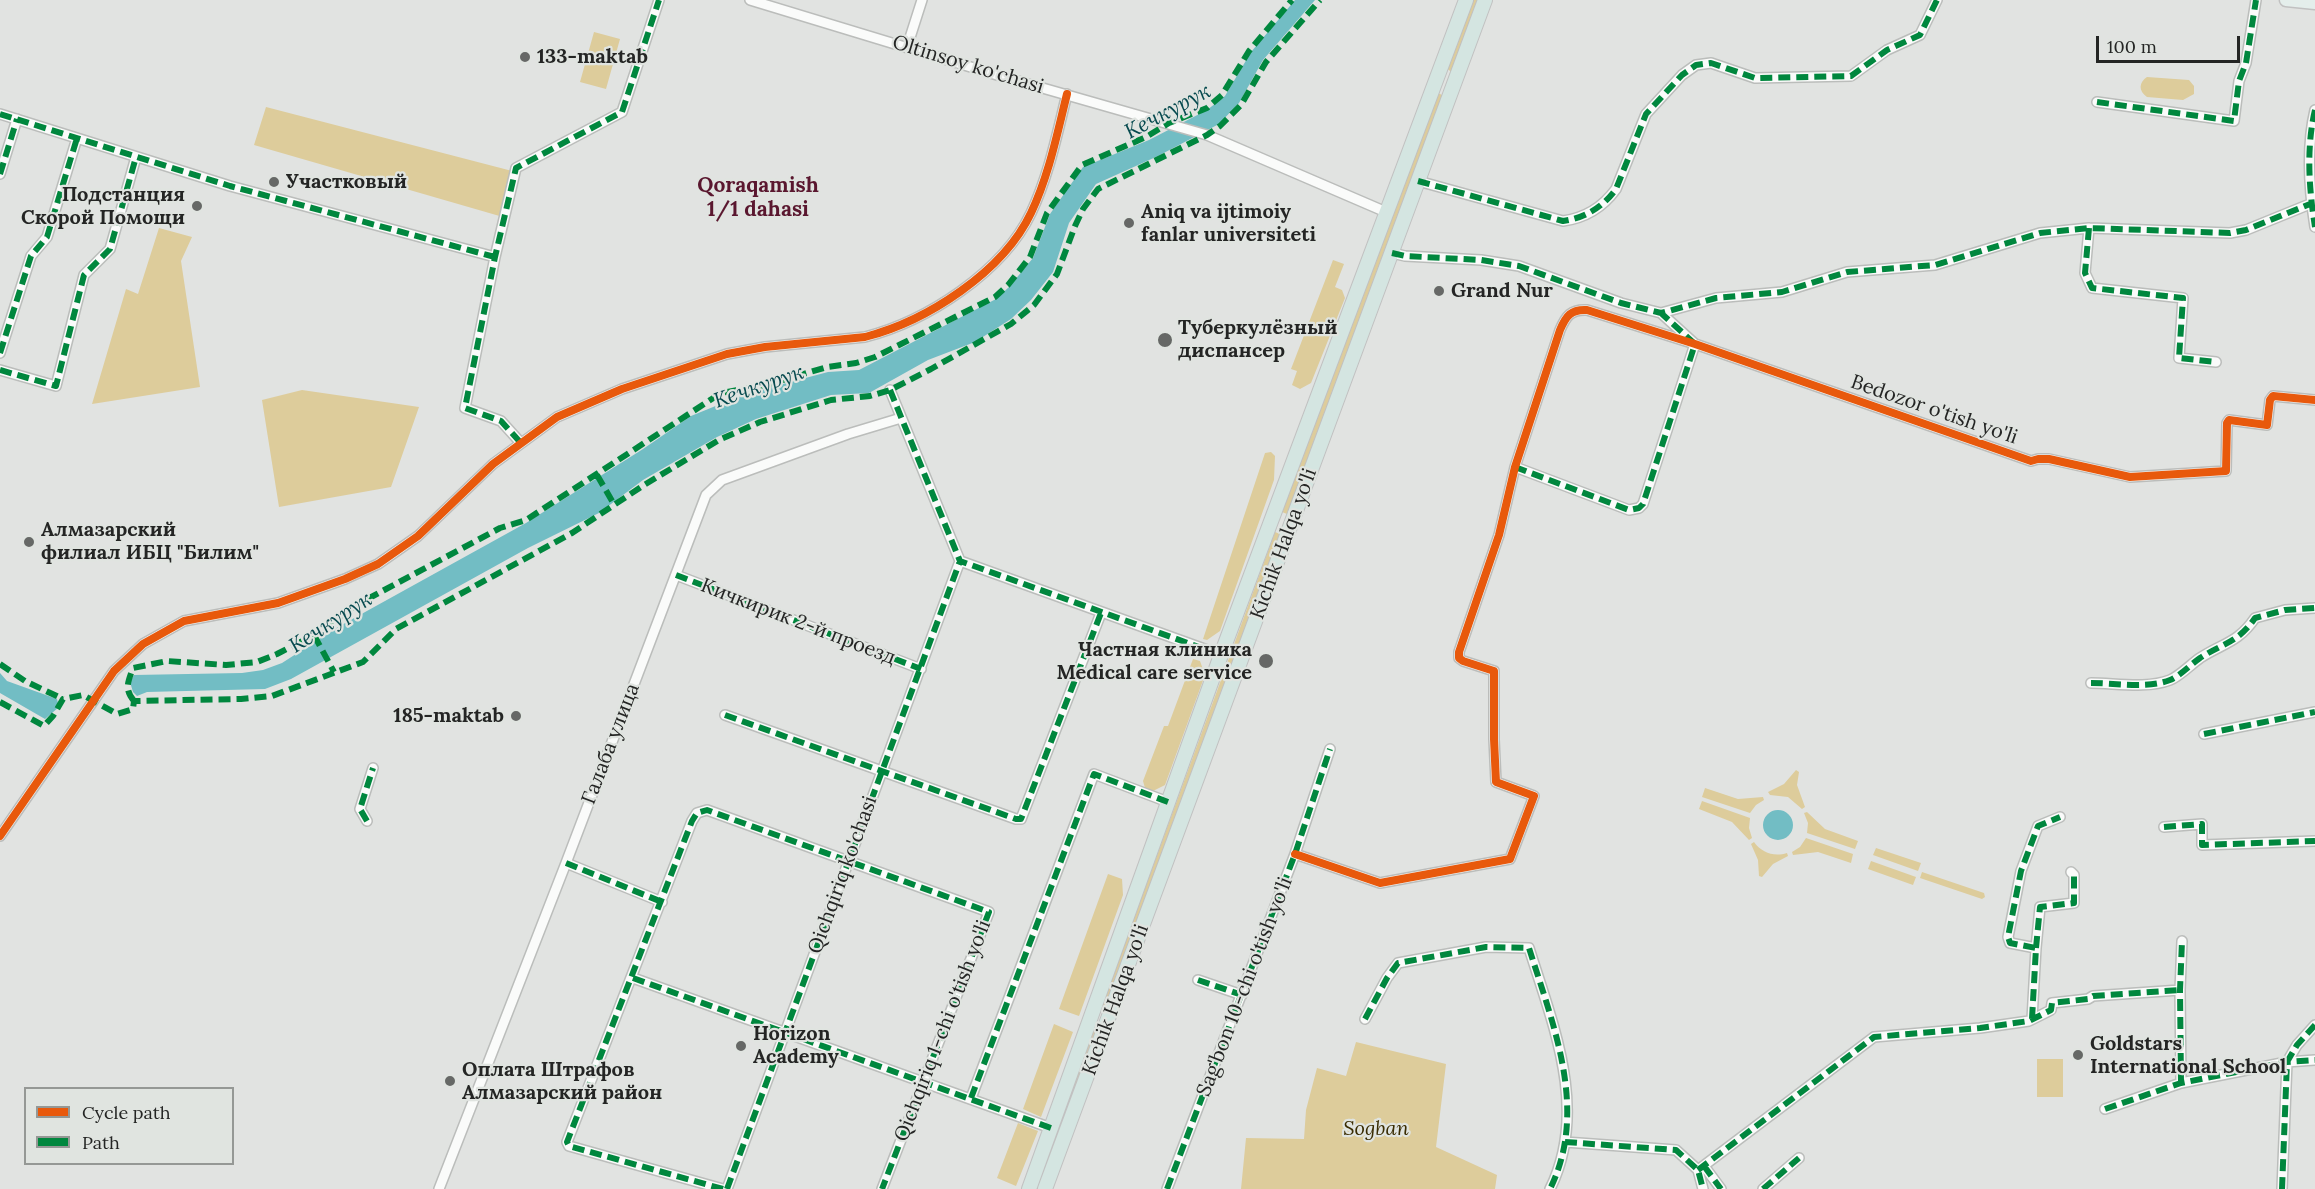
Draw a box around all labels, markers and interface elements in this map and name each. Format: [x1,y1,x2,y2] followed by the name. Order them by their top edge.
[2099,24,2243,62] scale bar
[889,31,1047,99] street label: Oltinsoy ko'chasi
[2107,35,2157,58] text: 100 m
[537,45,648,69] place label: 133-maktab
[518,50,532,64] marker: 133-maktab
[1121,79,1215,145] water label: Кечкурук
[286,170,407,194] place label: Участковый
[697,173,819,223] district label: Qoraqamish 1/1 dahasi
[267,175,281,189] marker: Участковый
[21,183,185,230] place label: Подстанция Скорой Помощи
[190,199,204,213] marker: Подстанция Скорой Помощи
[1141,200,1316,247] place label: Aniq va ijtimoiy fanlar universiteti
[1122,216,1136,230] marker: Aniq va ijtimoiy fanlar universiteti
[1451,279,1553,303] place label: Grand Nur
[1432,284,1446,298] marker: Grand Nur
[1178,316,1337,363] place label: Туберкулёзный диспансер
[1156,331,1174,349] marker: Туберкулёзный диспансер
[711,360,807,414] water label: Кечкурук
[1847,370,2021,450] street label: Bedozor o'tish yo'li
[1246,465,1322,623] street label: Kichik Halqa yo'li
[41,518,259,565] place label: Алмазарский филиал ИБЦ "Билим"
[22,535,36,549] marker: Алмазарский филиал ИБЦ "Билим"
[697,574,899,670] street label: Кичкирик 2-й проезд
[285,587,377,659] water label: Кечкурук
[1056,638,1252,685] place label: Частная клиника Medical care service
[1257,652,1275,670] marker: Частная клиника Medical care service
[577,680,645,808] street label: Галаба улица
[393,704,504,728] place label: 185-maktab
[509,709,523,723] marker: 185-maktab
[803,793,883,957] street label: Qichqiriq ko'chasi
[1192,874,1298,1100] street label: Sag'bon 10-chi o'tish yo'li
[890,917,996,1145] street label: Qichqiriq 1-chi o'tish yo'li
[1078,921,1154,1079] street label: Kichik Halqa yo'li
[753,1022,839,1069] place label: Horizon Academy
[2090,1032,2286,1079] place label: Goldstars International School
[734,1039,748,1053] marker: Horizon Academy
[2071,1048,2085,1062] marker: Goldstars International School
[462,1058,662,1105] place label: Оплата Штрафов Aлмазарский район
[443,1074,457,1088] marker: Оплата Штрафов Aлмазарский район
[24,1087,234,1165] legend
[82,1101,171,1124] text: Cycle path
[1343,1117,1409,1141] park label: Sogban
[82,1131,120,1154] text: Path

